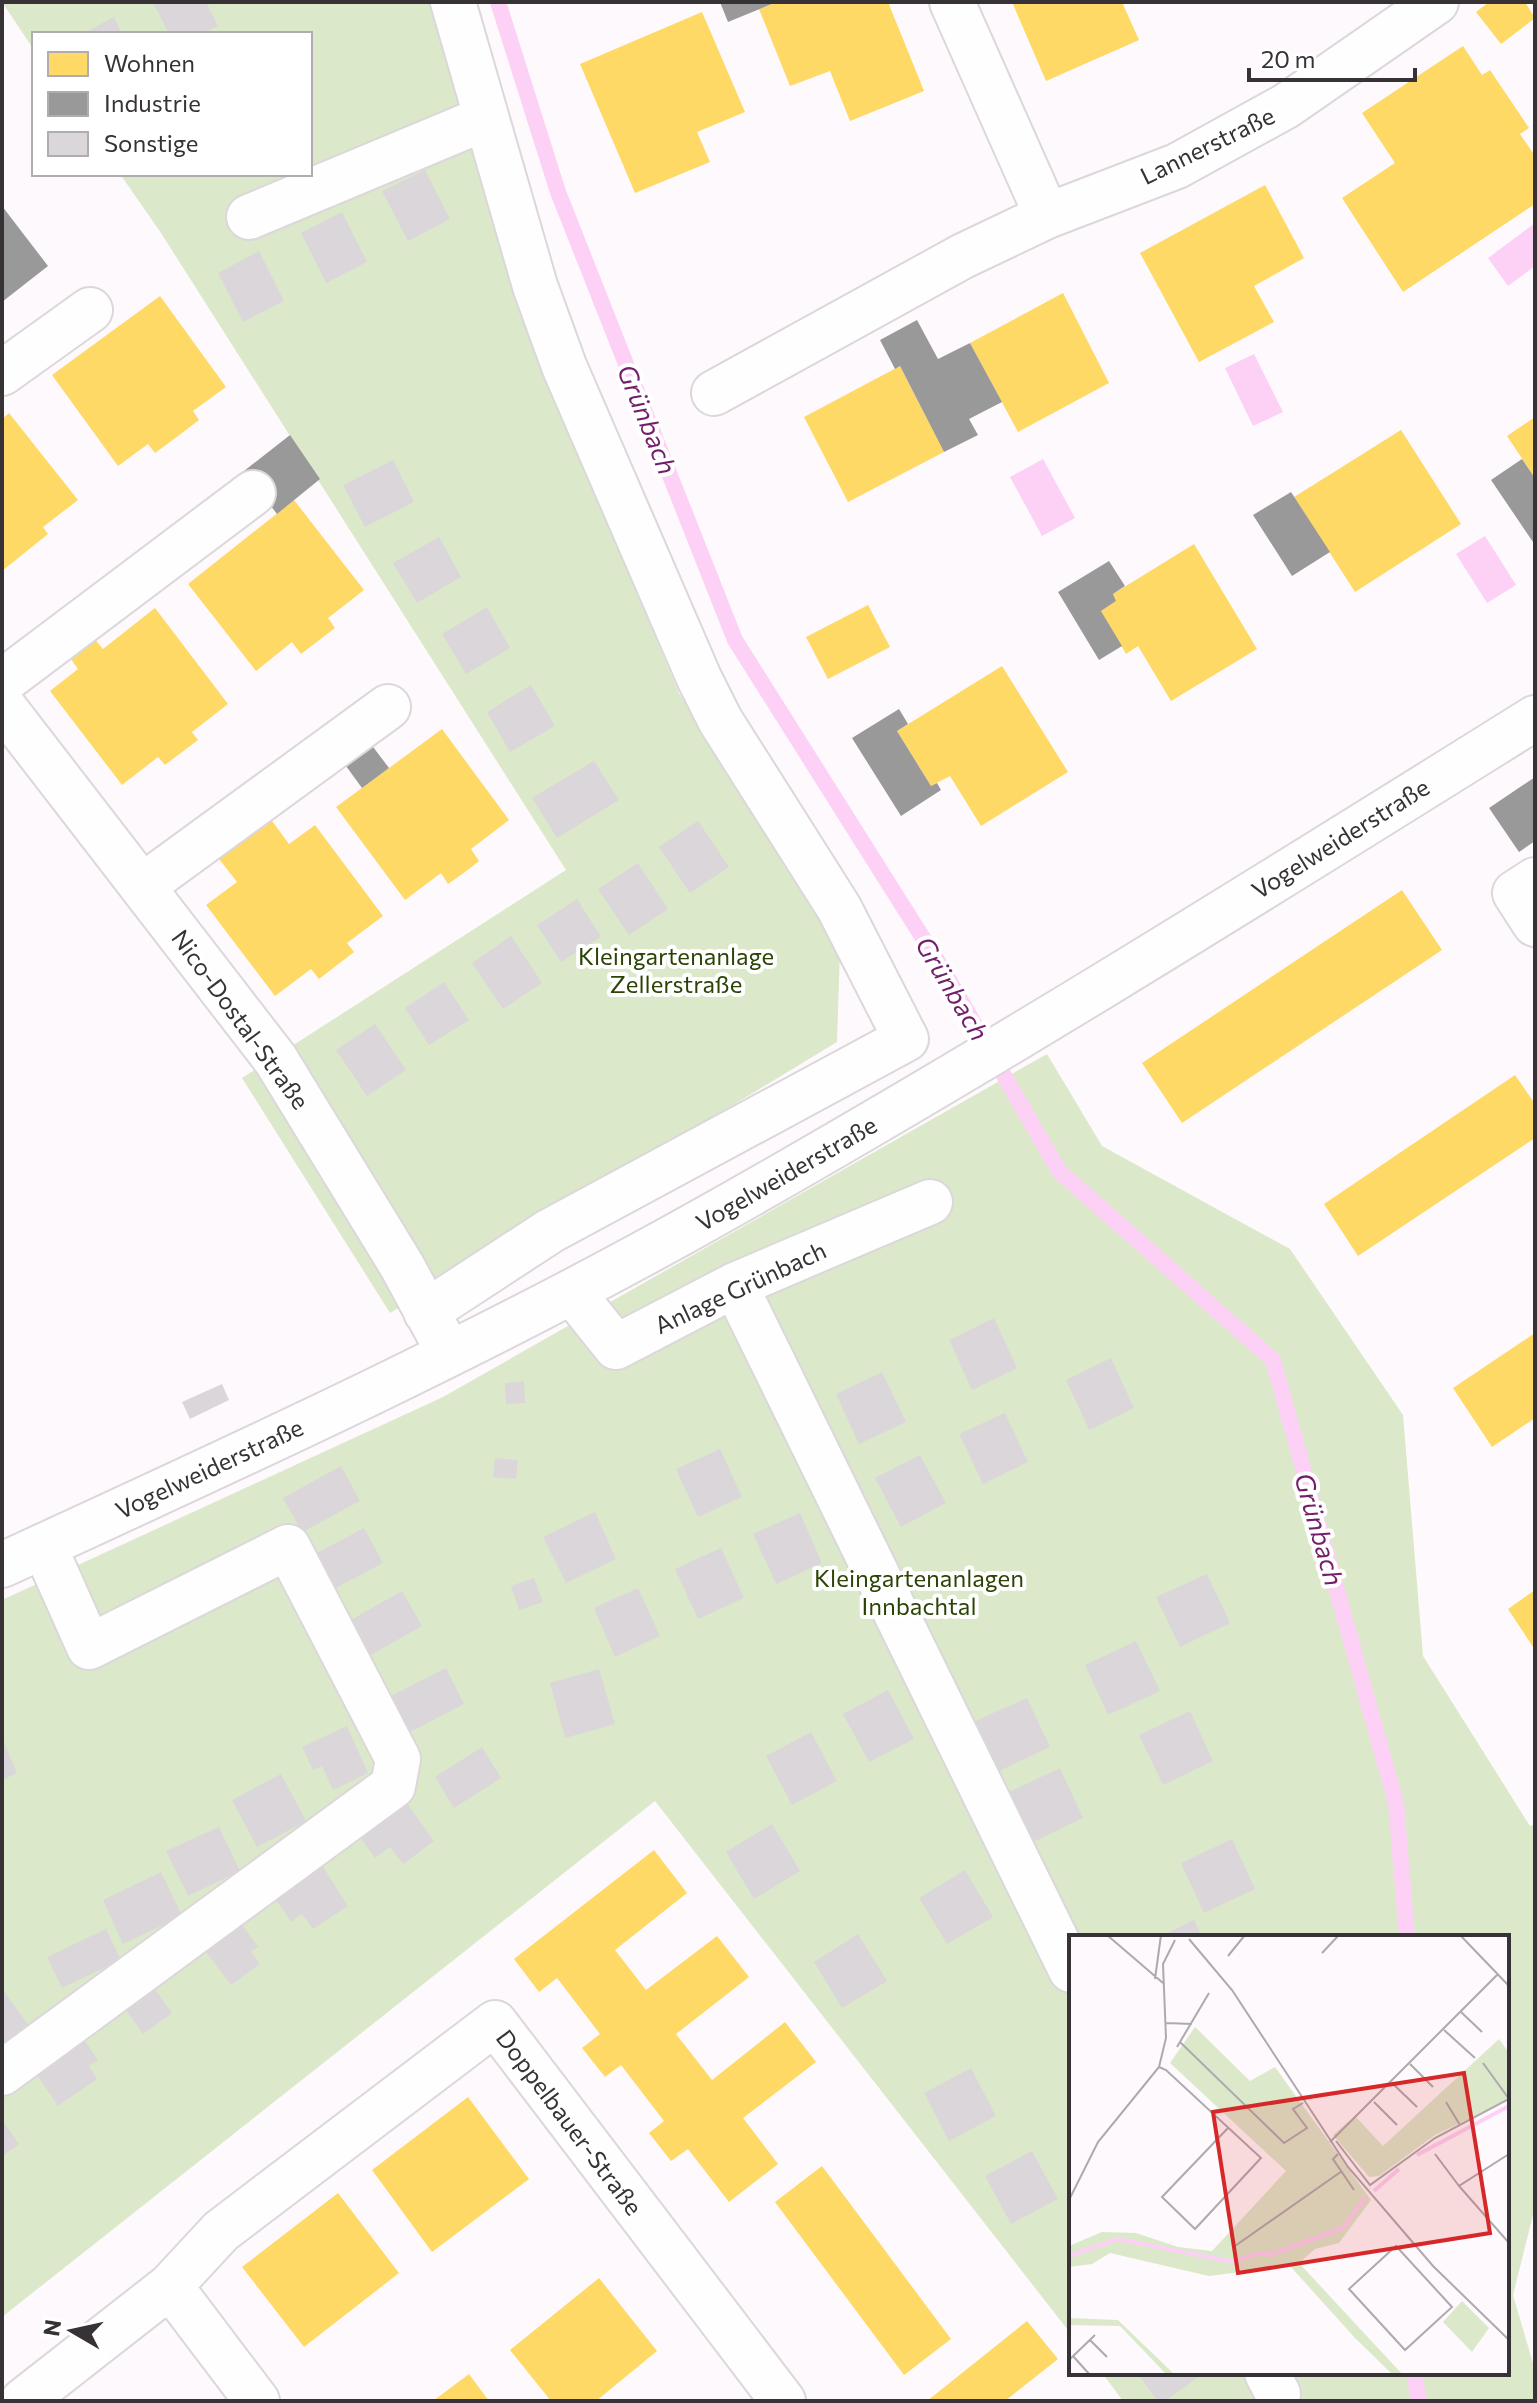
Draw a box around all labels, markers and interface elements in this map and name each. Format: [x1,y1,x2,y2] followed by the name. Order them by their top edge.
[32,32,312,176] legend
[1249,32,1415,82] scale bar
[1261,44,1315,73] text: 20 m
[104,48,195,77] text: Wohnen
[104,88,201,117] text: Industrie
[1135,100,1279,190] street label: Lannerstraße
[104,128,198,157] text: Sonstige
[612,360,684,478] water label: Grünbach
[1246,772,1434,904] street label: Vogelweiderstraße
[166,924,316,1114] street label: Nico-Dostal-Straße
[910,930,996,1046] water label: Grünbach
[578,941,774,998] park label: Kleingartenanlage Zellerstraße
[691,1109,881,1237] street label: Vogelweiderstraße
[650,1235,830,1339] street label: Anlage Grünbach
[111,1412,307,1524] street label: Vogelweiderstraße
[1289,1469,1351,1589] water label: Grünbach
[814,1563,1024,1620] park label: Kleingartenanlagen Innbachtal
[1069,1935,1509,2375] inset map
[491,2024,649,2220] street label: Doppelbauer-Straße
[32,2291,112,2371] north arrow
[37,2318,66,2338] text: N

